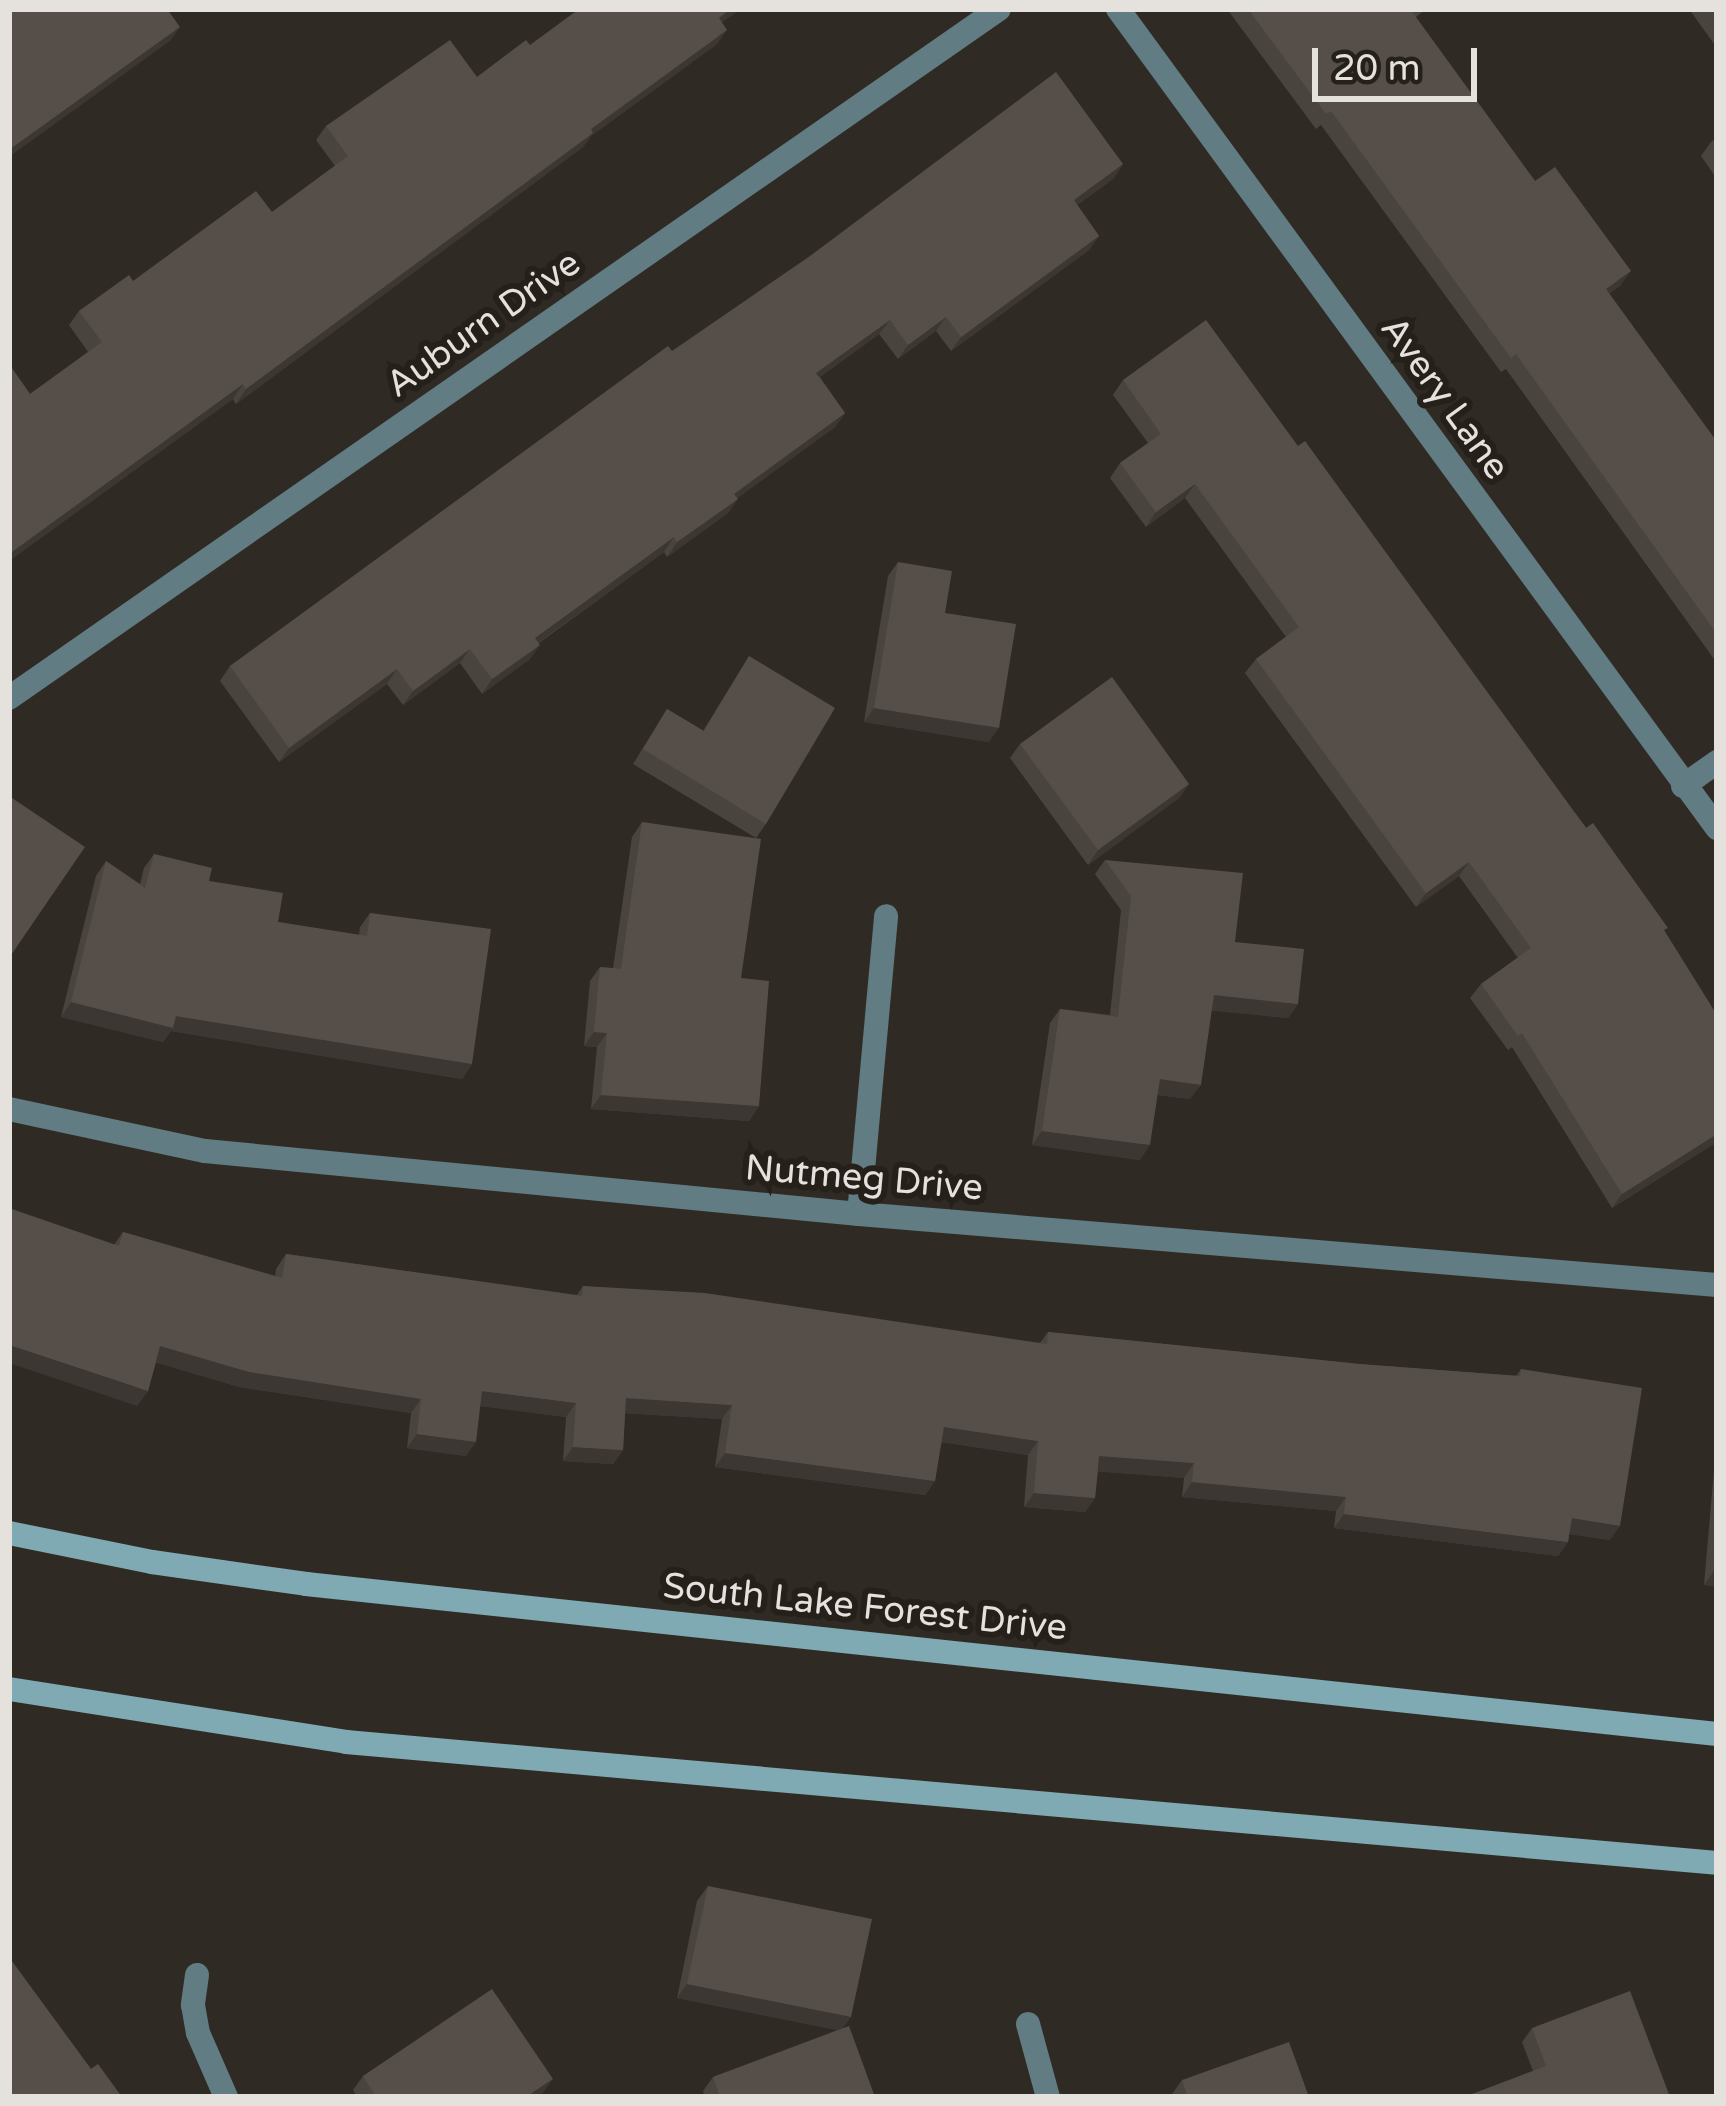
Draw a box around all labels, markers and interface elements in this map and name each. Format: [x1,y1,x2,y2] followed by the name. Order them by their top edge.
[1318,24,1483,98] scale bar
[1333,47,1421,90] text: 20 m
[378,241,588,407] street label: Auburn Drive
[1372,308,1518,488] street label: Avery Lane
[743,1146,985,1210] street label: Nutmeg Drive
[661,1564,1069,1650] street label: South Lake Forest Drive

